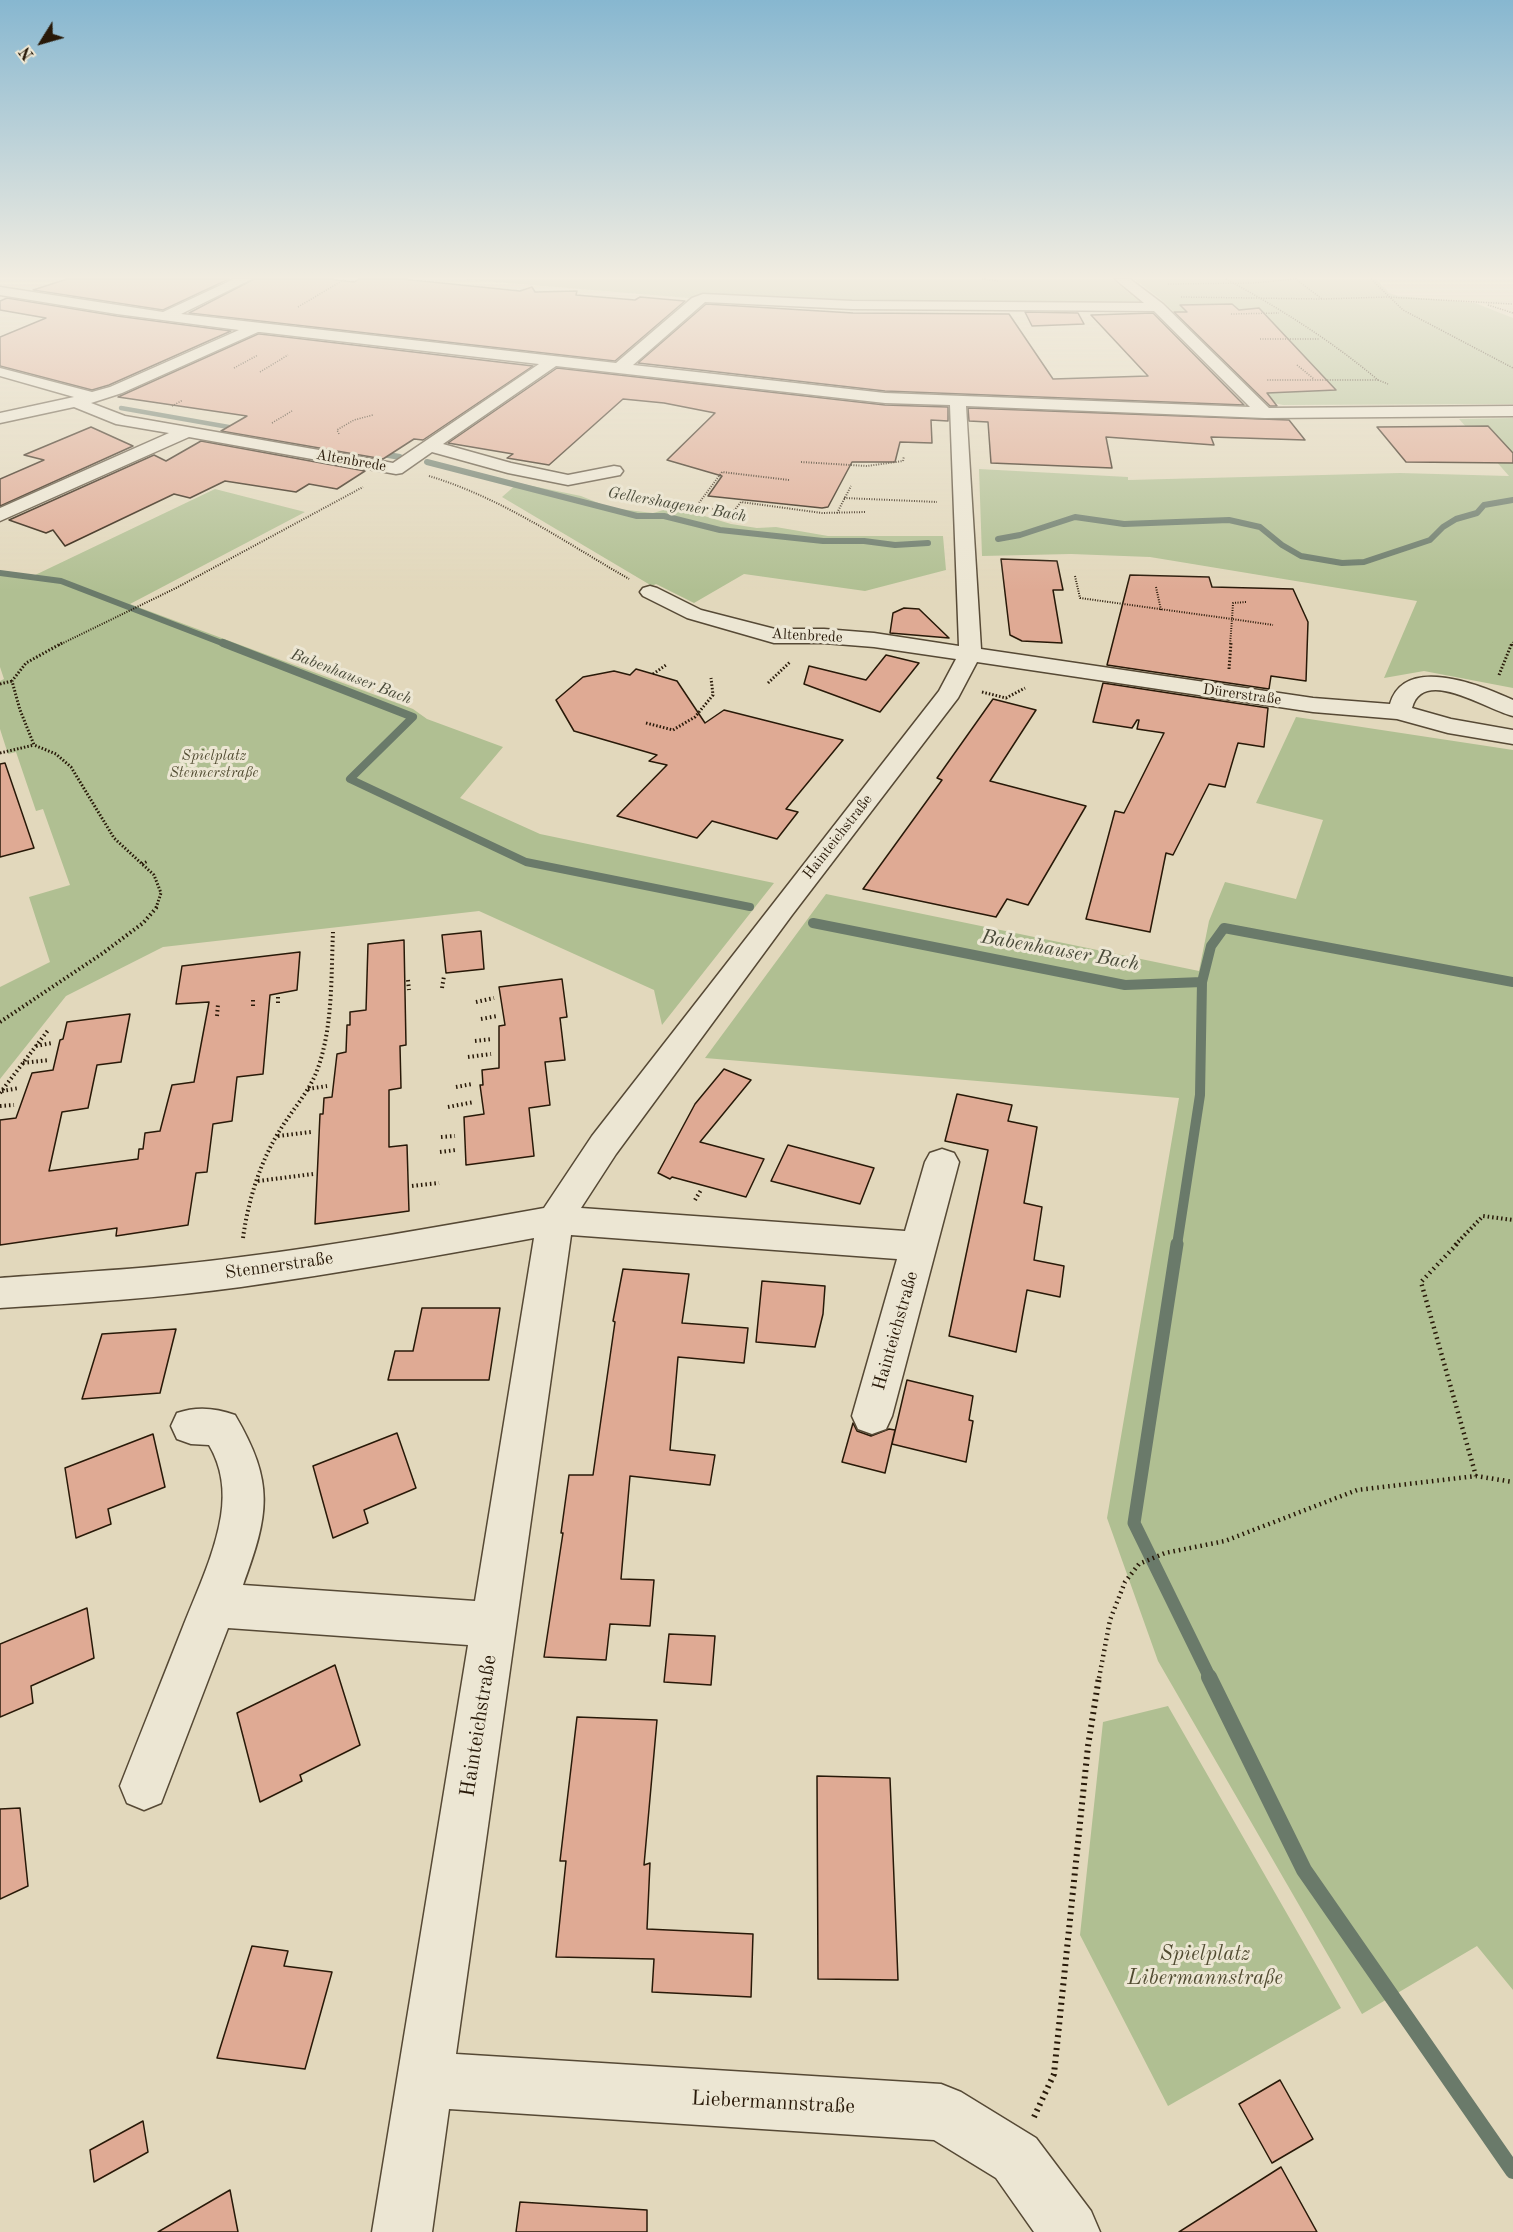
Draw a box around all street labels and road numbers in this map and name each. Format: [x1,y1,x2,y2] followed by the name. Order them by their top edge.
[314,446,388,476] street label: Altenbrede
[771,625,843,647] street label: Altenbrede
[1202,681,1282,709] street label: Dürerstraße
[799,791,877,883] street label: Hainteichstraße
[224,1248,334,1284] street label: Stennerstraße
[869,1269,923,1393] street label: Hainteichstraße
[455,1653,503,1799] street label: Hainteichstraße
[690,2086,856,2120] street label: Liebermannstraße

